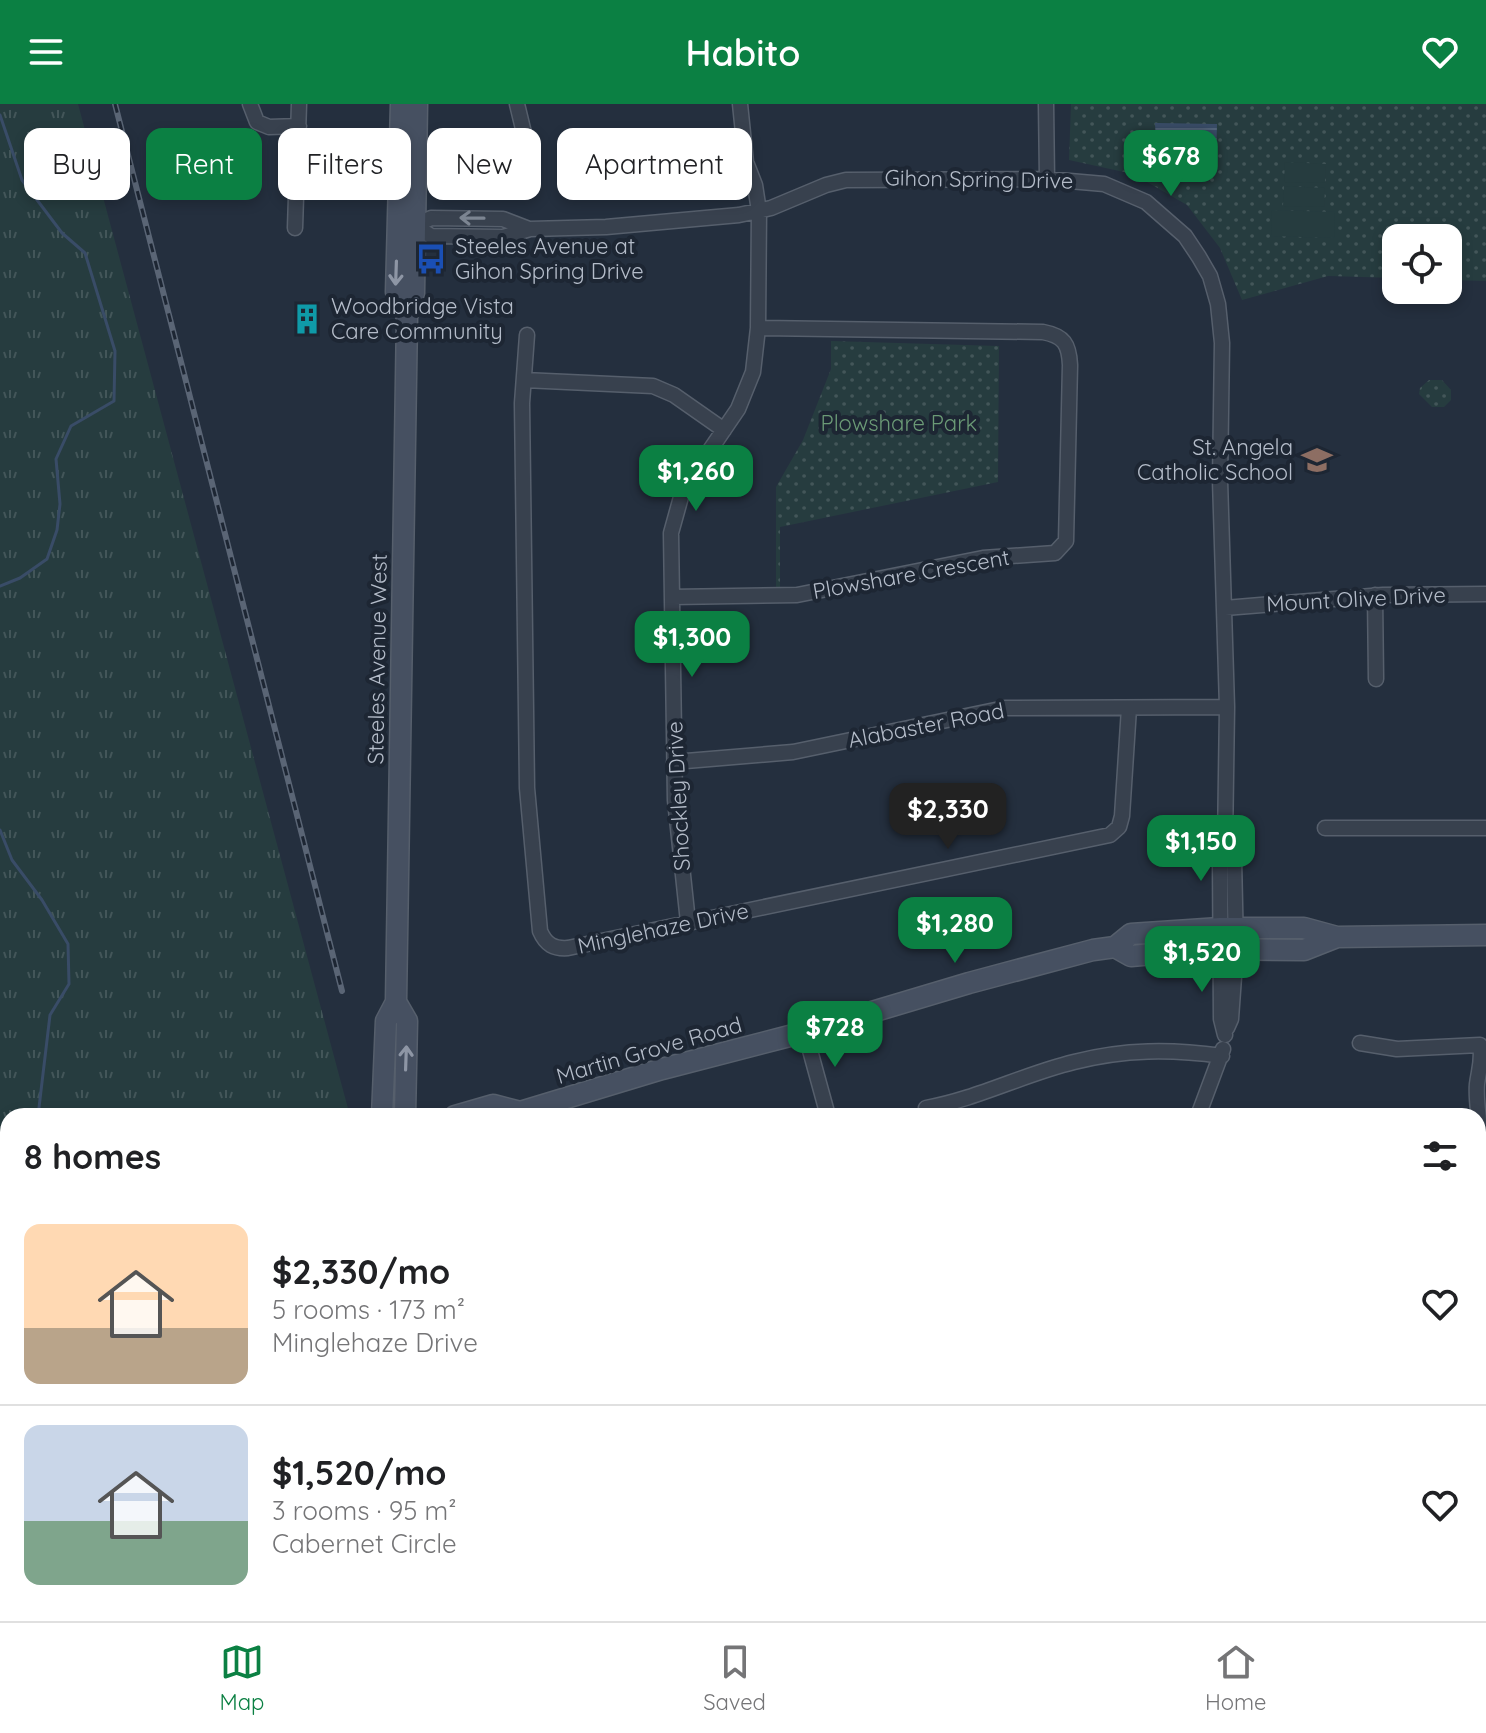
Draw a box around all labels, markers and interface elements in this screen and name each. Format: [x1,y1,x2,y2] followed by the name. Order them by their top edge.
[24,30,68,74] icon: menu
[686,30,800,75] text: Habito
[1418,30,1462,74] icon: heart
[24,128,130,200] chip: Buy
[146,128,262,200] chip: Rent
[278,128,411,200] chip: Filters
[427,128,541,200] chip: New
[557,128,752,200] chip: Apartment
[1124,130,1218,198] pin: $678
[1142,139,1200,172] text: $678
[884,163,1074,195] street label: Gihon Spring Drive
[459,210,486,226] one-way arrow
[1382,224,1462,304] map controls
[1382,224,1462,304] button: locate
[455,232,644,285] place label: Steeles Avenue at Gihon Spring Drive
[414,242,448,276] bus stop icon: Steeles Avenue at Gihon Spring Drive
[389,259,404,286] one-way arrow
[331,292,514,345] place label: Woodbridge Vista Care Community
[290,302,324,336] building icon: Woodbridge Vista Care Community
[821,409,977,437] park label: Plowshare Park
[1137,433,1293,486] place label: St. Angela Catholic School
[1300,443,1334,477] school or university icon: St. Angela Catholic School
[631,445,761,513] pin: $1,260
[657,454,735,487] text: $1,260
[810,543,1012,605] street label: Plowshare Crescent
[361,553,393,765] street label: Steeles Avenue West
[1266,580,1446,618] street label: Mount Olive Drive
[627,611,757,679] pin: $1,300
[653,620,731,653] text: $1,300
[846,696,1006,754] street label: Alabaster Road
[660,720,696,872] street label: Shockley Drive
[883,783,1013,851] pin: $2,330
[907,792,989,825] text: $2,330
[1136,815,1266,883] pin: $1,150
[1165,824,1237,857] text: $1,150
[575,896,751,960] street label: Minglehaze Drive
[890,897,1020,965] pin: $1,280
[916,906,994,939] text: $1,280
[1137,926,1267,994] pin: $1,520
[1163,935,1241,968] text: $1,520
[788,1001,882,1069] pin: $728
[553,1010,745,1090] street label: Martin Grove Road
[806,1010,864,1043] text: $728
[399,1045,414,1072] one-way arrow
[1418,1134,1462,1178] icon: filters
[24,1135,161,1178] text: 8 homes
[272,1250,450,1293] text: $2,330/mo
[88,1256,184,1352] icon: home
[1418,1282,1462,1326] icon: heart
[272,1293,465,1326] text: 5 rooms · 173 m²
[272,1326,478,1359] text: Minglehaze Drive
[272,1451,447,1494] text: $1,520/mo
[88,1457,184,1553] icon: home
[1418,1483,1462,1527] icon: heart
[272,1494,456,1527] text: 3 rooms · 95 m²
[272,1527,457,1560] text: Cabernet Circle
[219,1640,264,1716] tab: Map
[703,1640,766,1716] tab: Saved
[1205,1640,1267,1716] tab: Home

